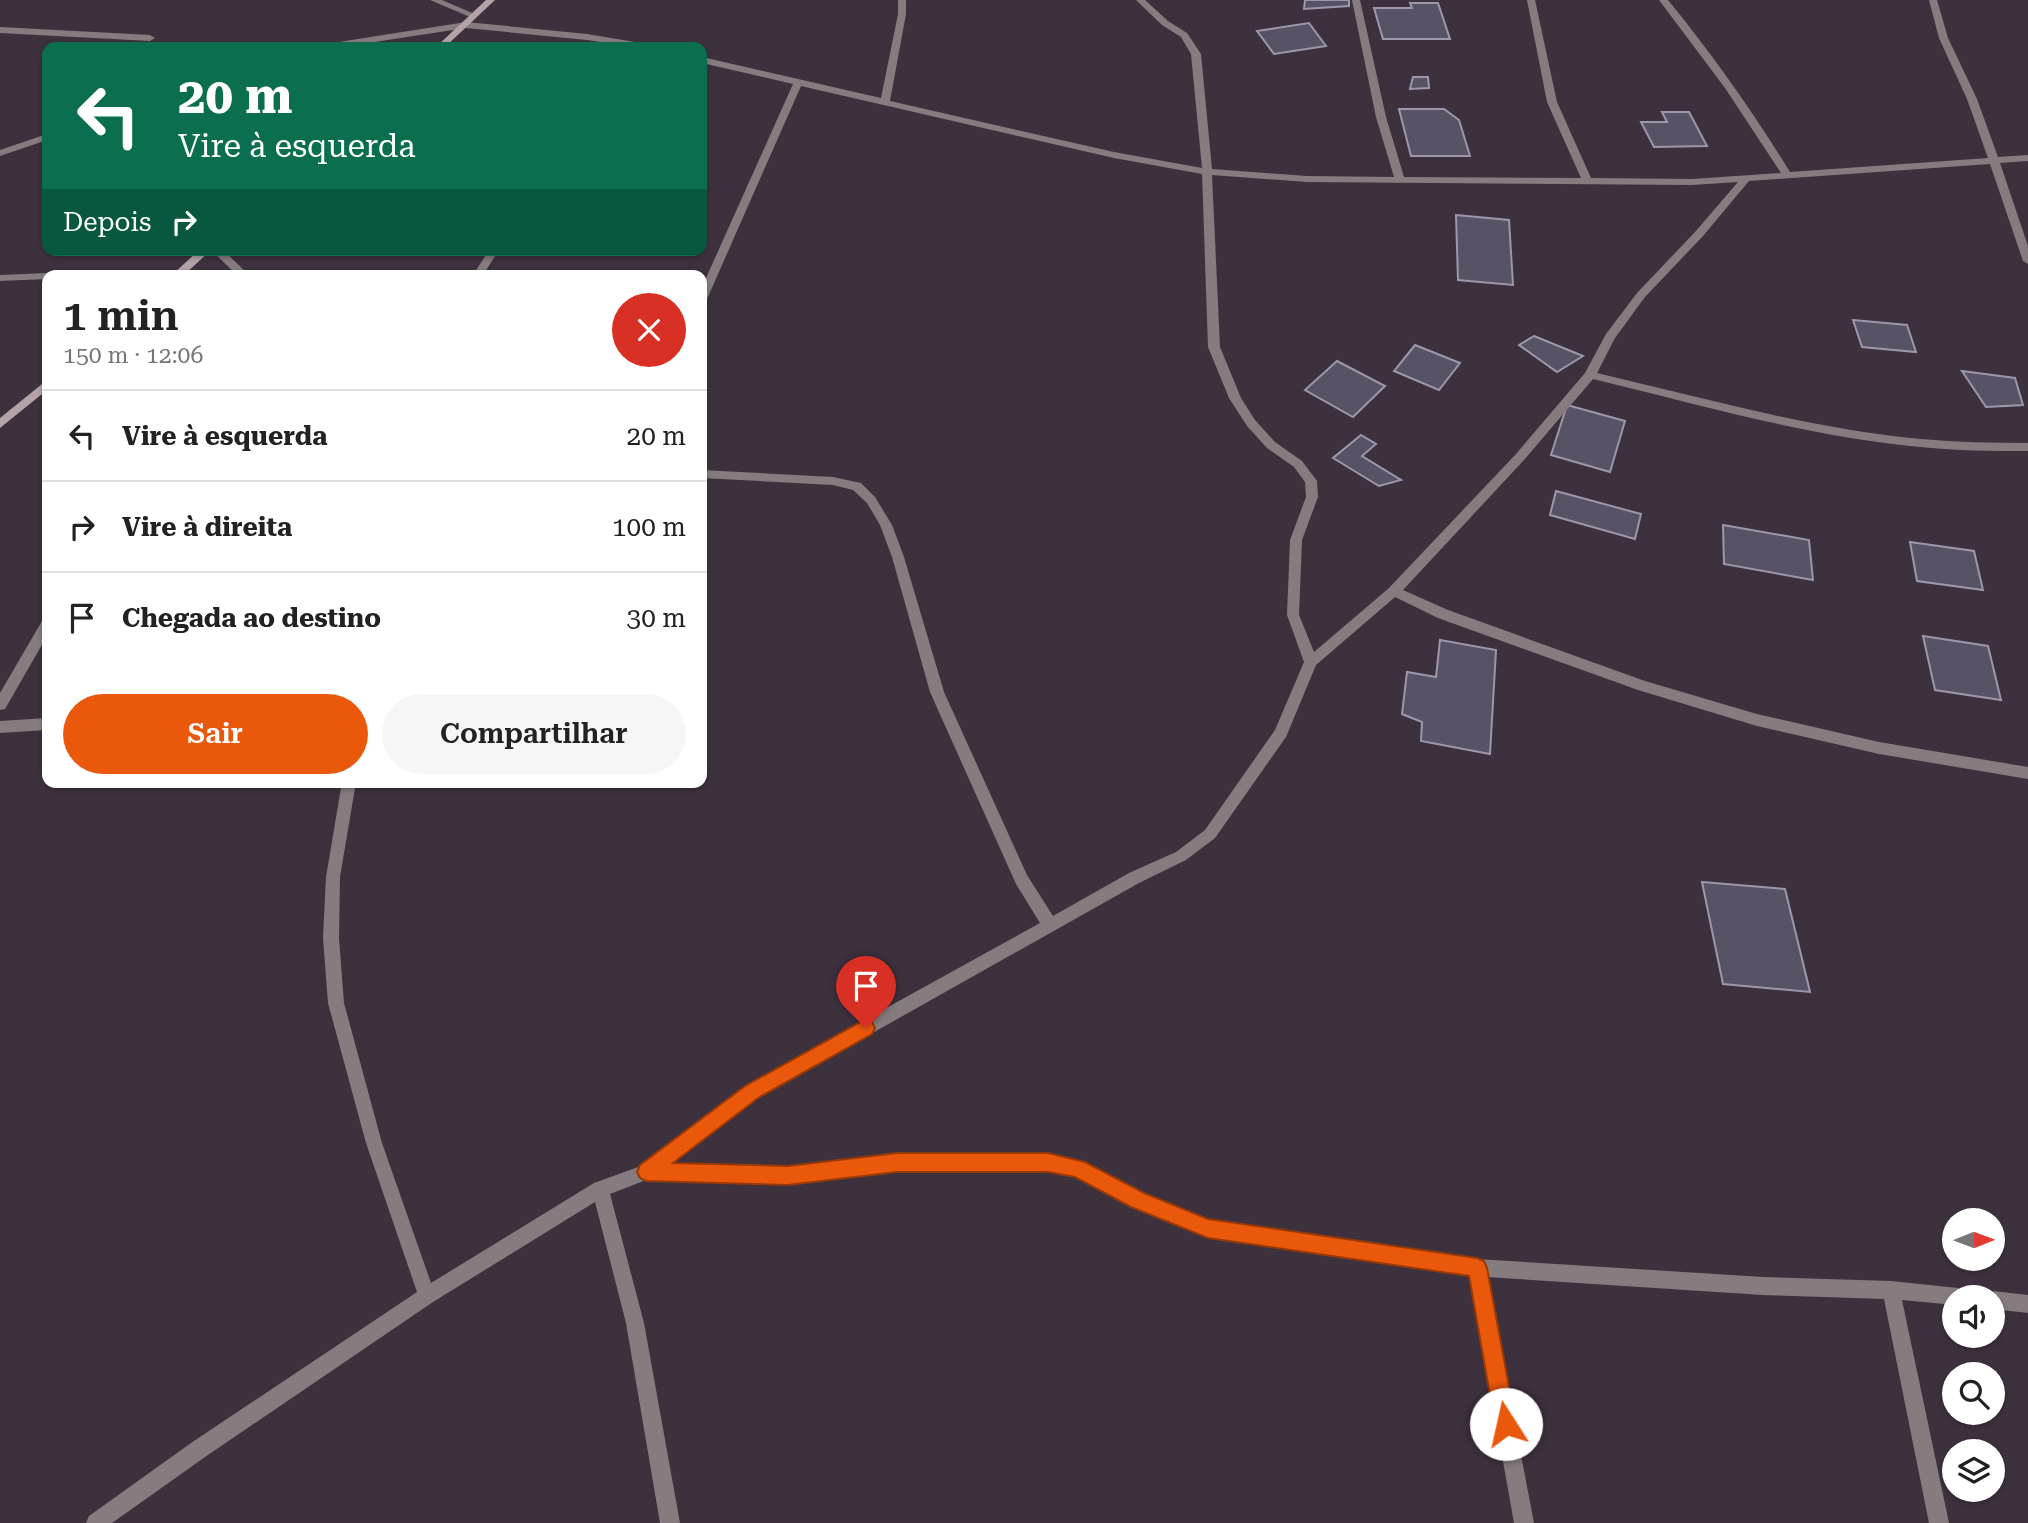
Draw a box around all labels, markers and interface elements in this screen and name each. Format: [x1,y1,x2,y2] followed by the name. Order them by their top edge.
[178,68,293,125] text: 20 m
[63,70,154,161] icon: left
[178,127,416,165] text: Vire à esquerda
[165,203,203,241] icon: right
[63,207,151,237] text: Depois
[63,291,179,340] text: 1 min
[612,293,686,367] button: close
[63,342,203,369] text: 150 m · 12:06
[63,417,101,455] icon: left
[122,421,327,451] text: Vire à esquerda
[627,421,686,451] text: 20 m
[63,508,101,546] icon: right
[122,512,292,542] text: Vire à direita
[612,512,686,542] text: 100 m
[63,599,101,637] icon: arrive
[122,603,381,633] text: Chegada ao destino
[627,603,686,633] text: 30 m
[63,694,368,774] button: Sair
[382,694,686,774] button: Compartilhar
[836,956,896,1028] pin
[847,967,885,1005] icon: arrive
[1942,1208,2006,1270] north arrow
[1942,1208,2005,1502] map controls
[1942,1285,2005,1348] button: sound
[1942,1362,2005,1425] button: search
[1469,1387,1543,1461] position arrow
[1942,1439,2005,1502] button: layers

